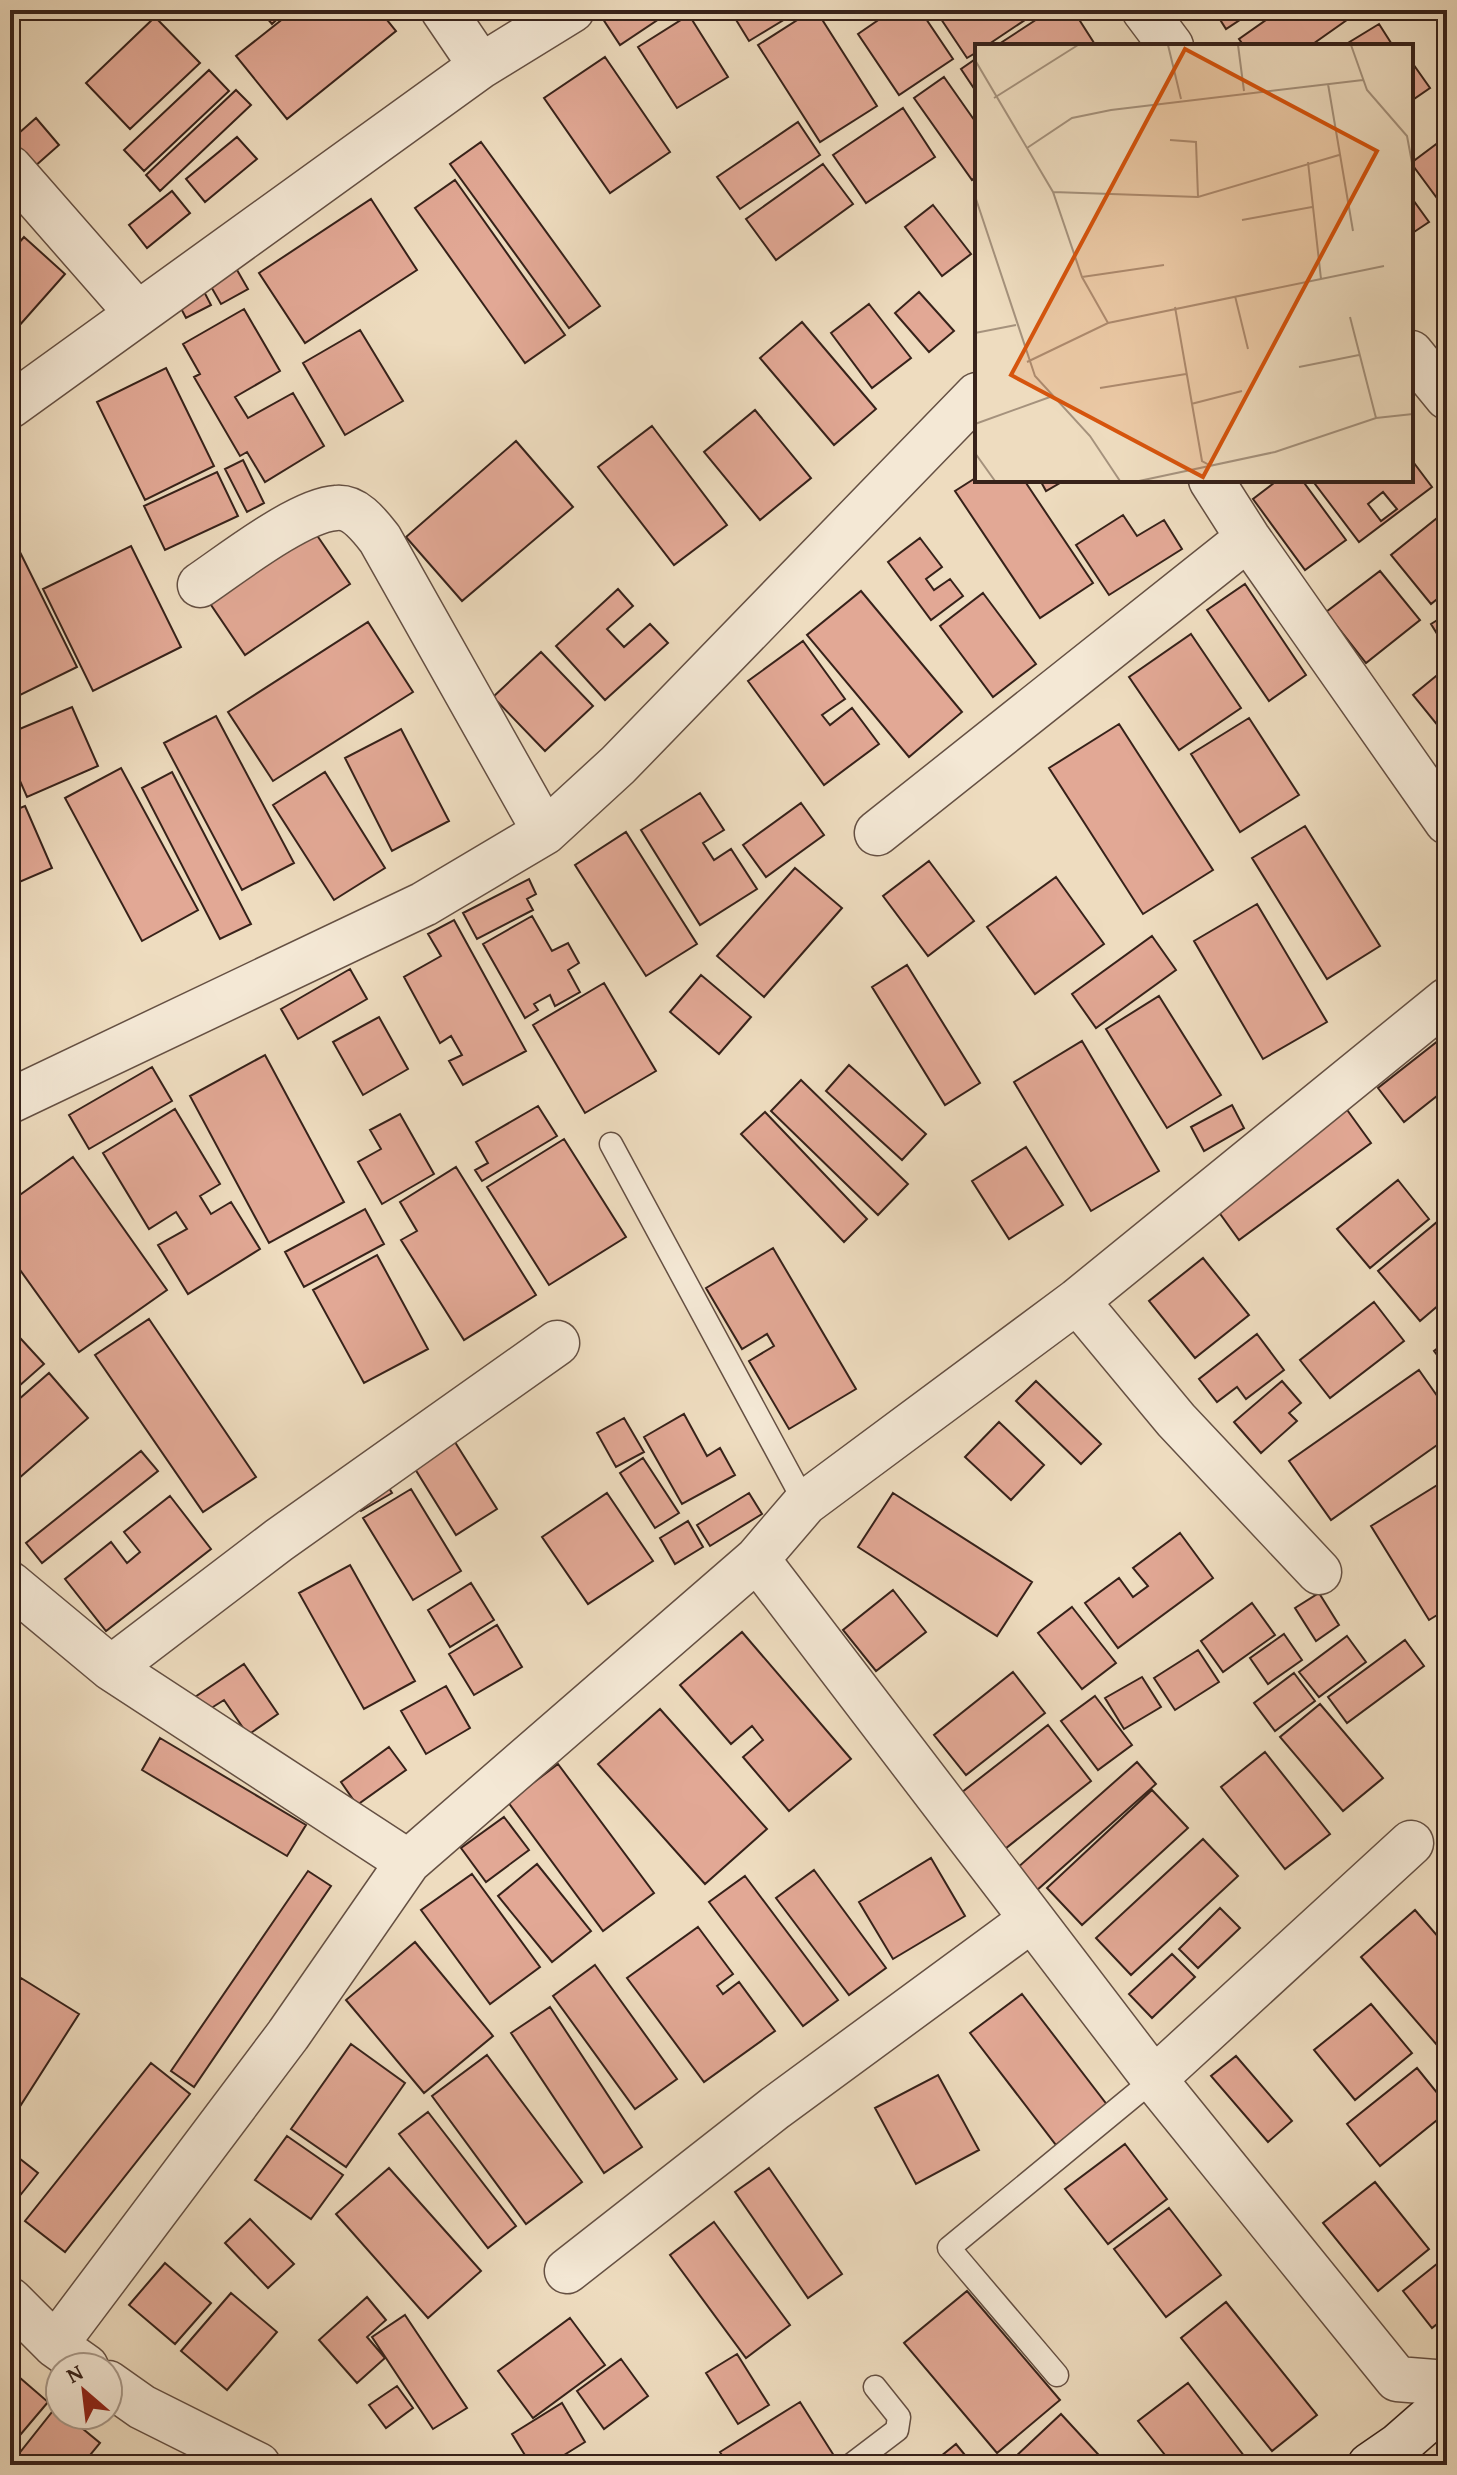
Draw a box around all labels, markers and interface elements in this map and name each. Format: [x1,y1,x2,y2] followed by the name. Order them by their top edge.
[975,44,1413,482] inset map
[44,2351,124,2431] north arrow
[61,2356,89,2391] text: N

